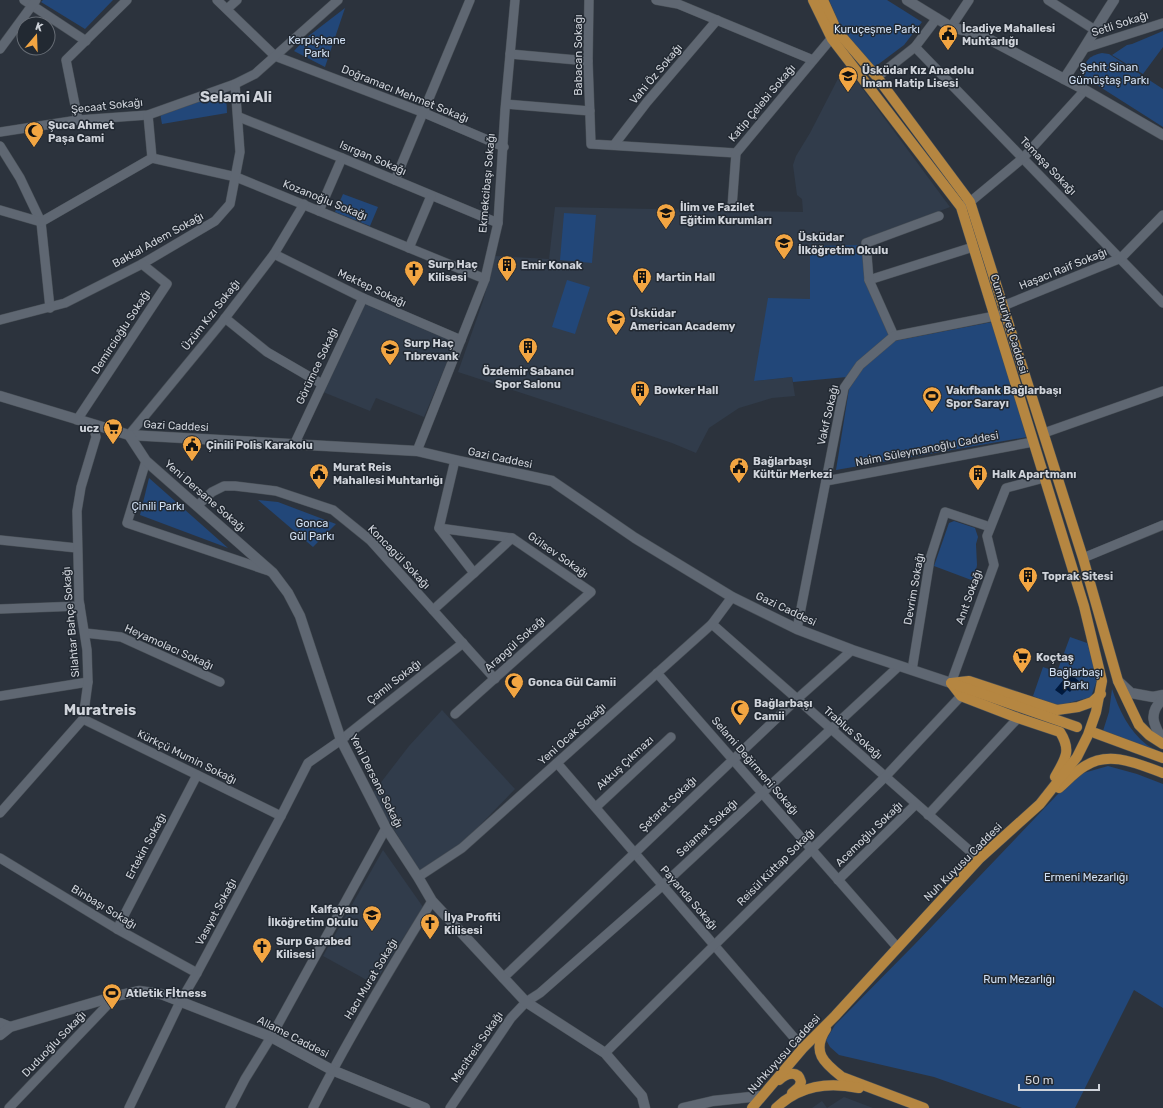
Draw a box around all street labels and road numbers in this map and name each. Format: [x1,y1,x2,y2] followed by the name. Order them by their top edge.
[1090,9,1150,39] street label: Setli Sokağı
[572,14,585,96] street label: Babacan Sokağı
[627,41,685,107] street label: Vahi Öz Sokağı
[339,62,471,126] street label: Doğramacı Mehmet Sokağı
[726,62,798,144] street label: Katip Çelebi Sokağı
[70,96,144,116] street label: Şecaat Sokağı
[476,133,498,233] street label: Ekmekcibaşı Sokağı
[1017,134,1079,198] street label: Temaşa Sokağı
[338,138,408,178] street label: Isırgan Sokağı
[281,177,369,223] street label: Kozanoğlu Sokağı
[110,210,206,270] street label: Bakkal Adem Sokağı
[1017,245,1109,293] street label: Haşacı Raif Sokağı
[336,266,408,310] street label: Mektep Sokağı
[988,272,1030,376] street label: Cumhuriyet Caddesi
[179,277,243,353] street label: Üzüm Kızı Sokağı
[89,287,153,377] street label: Demircioğlu Sokağı
[293,325,341,407] street label: Görümce Sokağı
[815,383,841,447] street label: Vakıf Sokağı
[143,418,209,434] street label: Gazi Caddesi
[854,429,1000,469] street label: Naim Süleymanoğlu Caddesi
[467,445,533,471] street label: Gazi Caddesi
[162,457,248,535] street label: Yeni Dersane Sokağı
[365,522,433,592] street label: Koncagül Sokağı
[525,529,591,581] street label: Gülsev Sokağı
[901,552,927,626] street label: Devrim Sokağı
[60,566,82,678] street label: Silahtar Bahçe Sokağı
[953,568,985,626] street label: Anıt Sokağı
[754,589,818,629] street label: Gazi Caddesi
[482,614,548,674] street label: Arapgül Sokağı
[122,622,216,672] street label: Heyamolacı Sokağı
[364,657,424,707] street label: Çamlı Sokağı
[536,700,608,768] street label: Yeni Ocak Sokağı
[821,704,885,762] street label: Trablus Sokağı
[709,714,801,818] street label: Selami Değirmeni Sokağı
[135,727,239,787] street label: Kürkçü Mumin Sokağı
[347,732,405,830] street label: Yeni Dersane Sokağı
[594,733,656,793] street label: Akkuş Çıkmazı
[637,773,699,835] street label: Şetaret Sokağı
[674,796,740,860] street label: Selamet Sokağı
[833,799,905,869] street label: Acemoğlu Sokağı
[123,811,169,881] street label: Ertekin Sokağı
[921,820,1005,904] street label: Nuh Kuyusu Caddesi
[734,825,818,909] street label: Reisül Küttap Sokağı
[658,863,720,933] street label: Payanda Sokağı
[193,876,239,948] street label: Vasıyet Sokağı
[69,882,139,932] street label: Binbaşı Sokağı
[342,936,400,1022] street label: Hacı Murat Sokağı
[19,1008,89,1080] street label: Duduoğlu Sokağı
[448,1009,506,1085] street label: Mecitreis Sokağı
[745,1012,823,1096] street label: Nuhkuyusu Caddesi
[255,1013,331,1061] street label: Allame Caddesi

